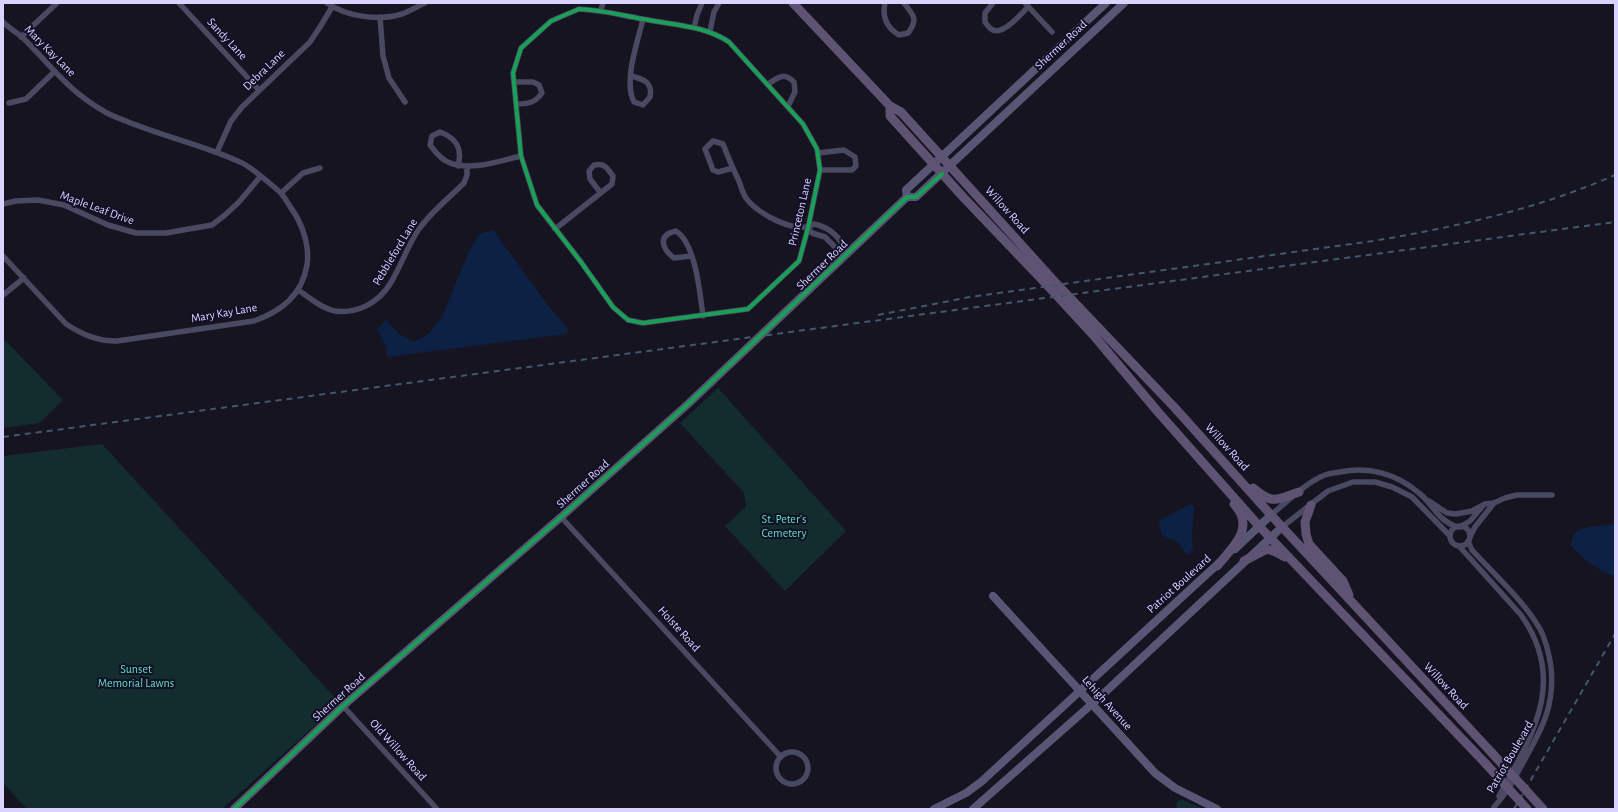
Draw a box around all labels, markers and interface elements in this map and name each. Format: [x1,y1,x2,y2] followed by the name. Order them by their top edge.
[204,15,250,63] street label: Sandy Lane
[1032,17,1090,73] street label: Shermer Road
[21,22,79,80] street label: Mary Kay Lane
[240,46,288,94] street label: Debra Lane
[785,177,815,247] street label: Princeton Lane
[982,183,1032,237] street label: Willow Road
[58,188,136,228] street label: Maple Leaf Drive
[369,216,421,288] street label: Pebbleford Lane
[793,237,851,293] street label: Shermer Road
[190,300,258,326] street label: Mary Kay Lane
[1202,420,1252,474] street label: Willow Road
[554,457,612,511] street label: Shermer Road
[762,512,806,540] park label: St. Peter's Cemetery
[1144,552,1214,616] street label: Patriot Boulevard
[655,603,703,655] street label: Holste Road
[1421,659,1471,713] street label: Willow Road
[98,662,174,690] park label: Sunset Memorial Lawns
[310,670,368,724] street label: Shermer Road
[1079,673,1135,733] street label: Lehigh Avenue
[367,716,429,784] street label: Old Willow Road
[1484,718,1536,796] street label: Patriot Boulevard

